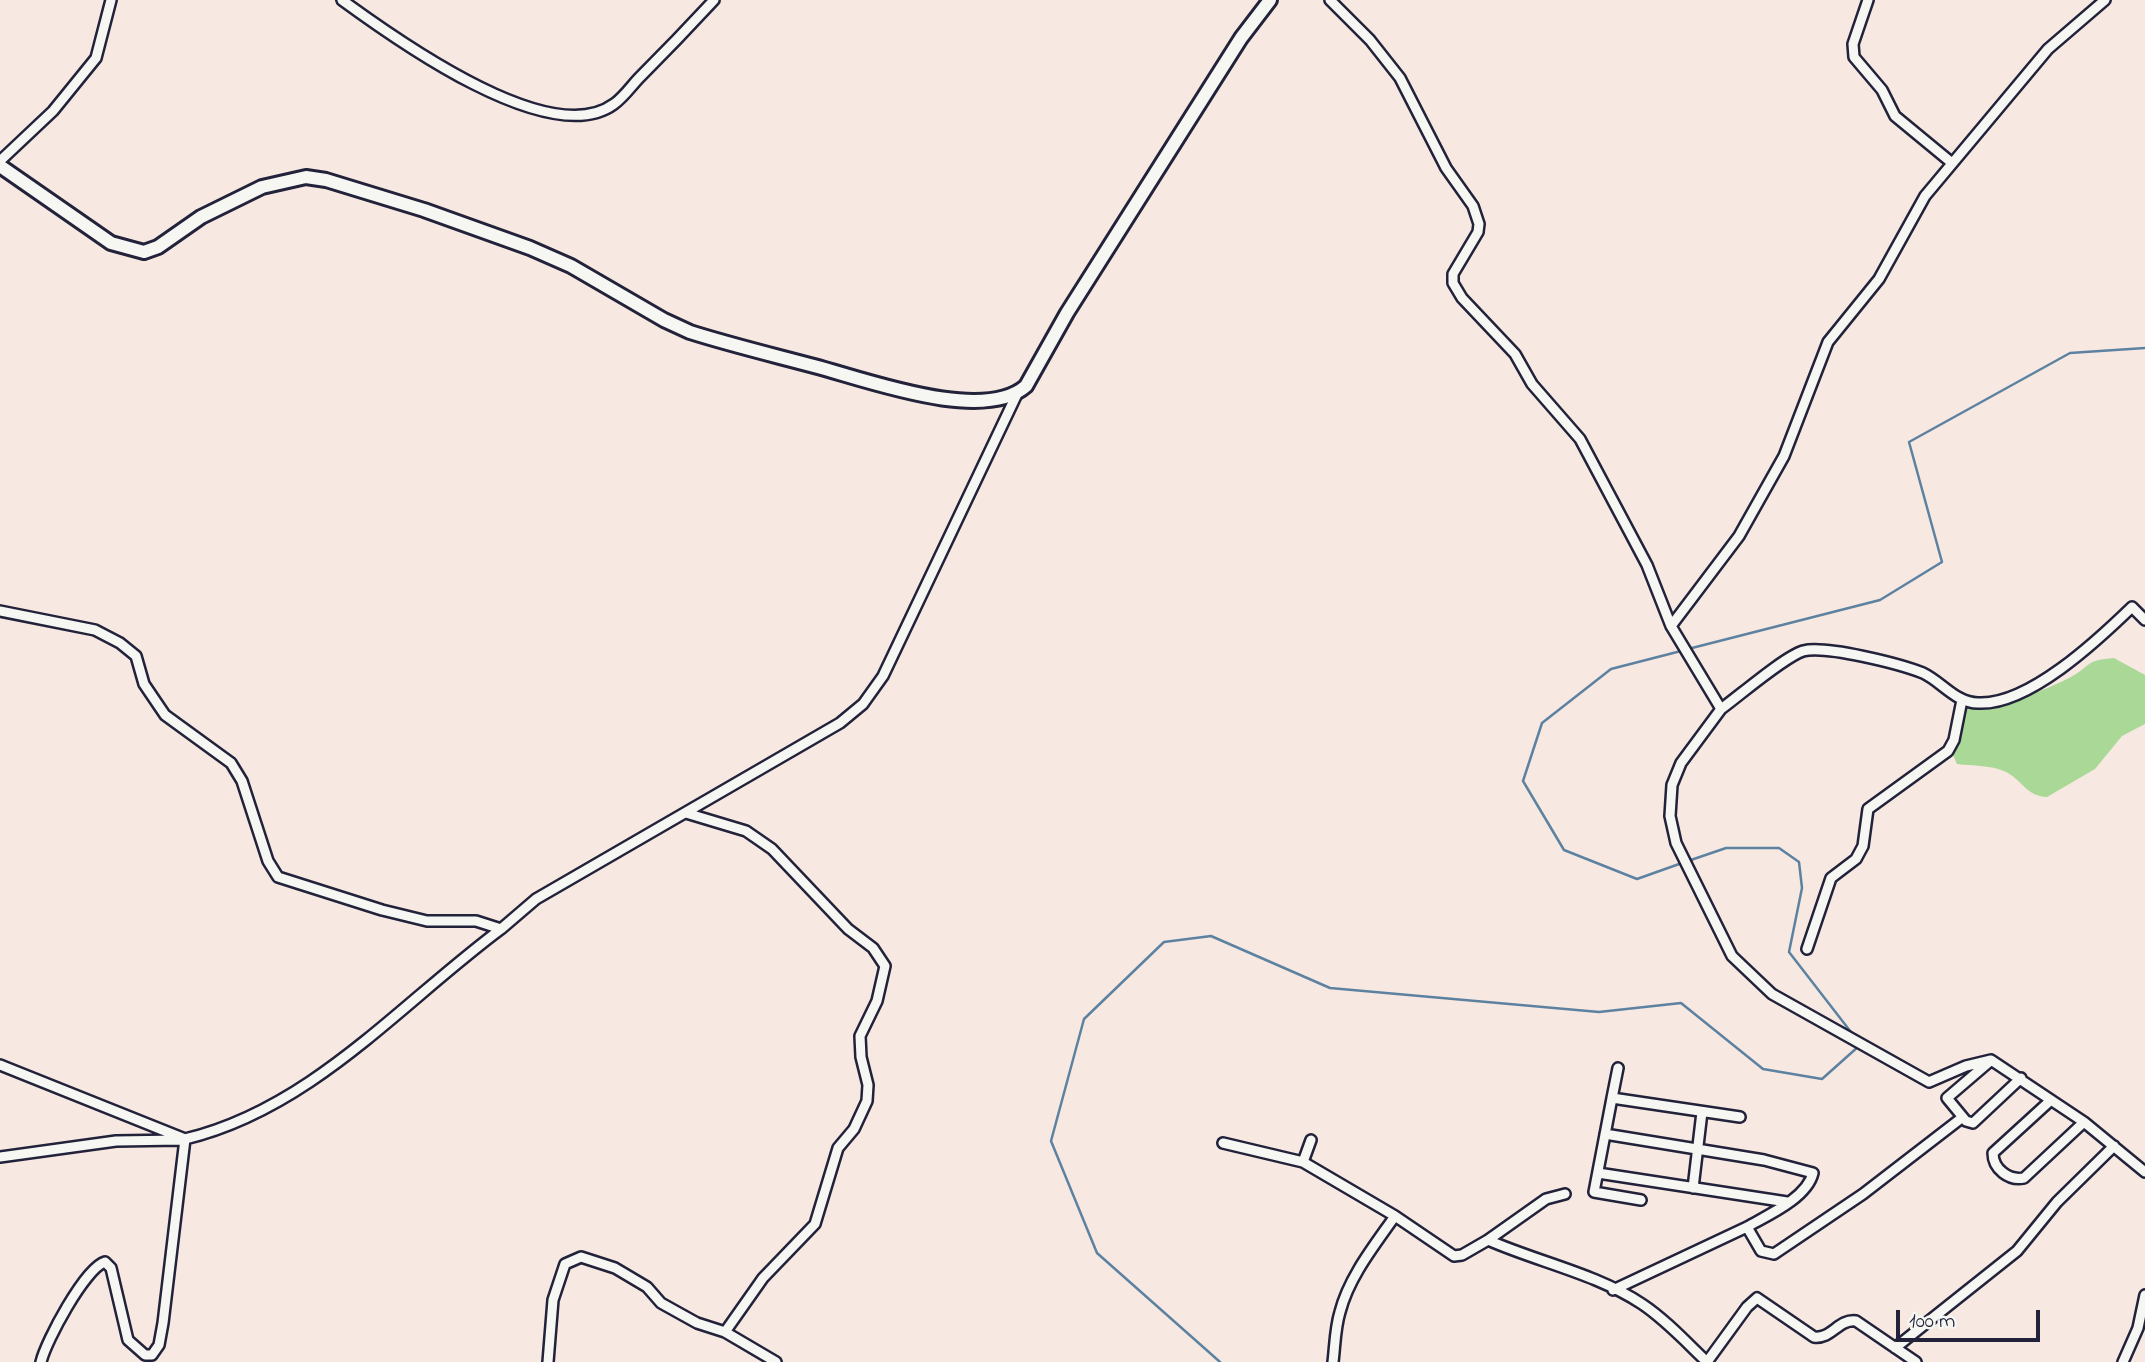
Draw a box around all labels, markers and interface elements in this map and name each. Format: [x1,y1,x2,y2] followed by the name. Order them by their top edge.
[1900,1296,2044,1340] scale bar
[1909,1307,1955,1337] text: 100 m

